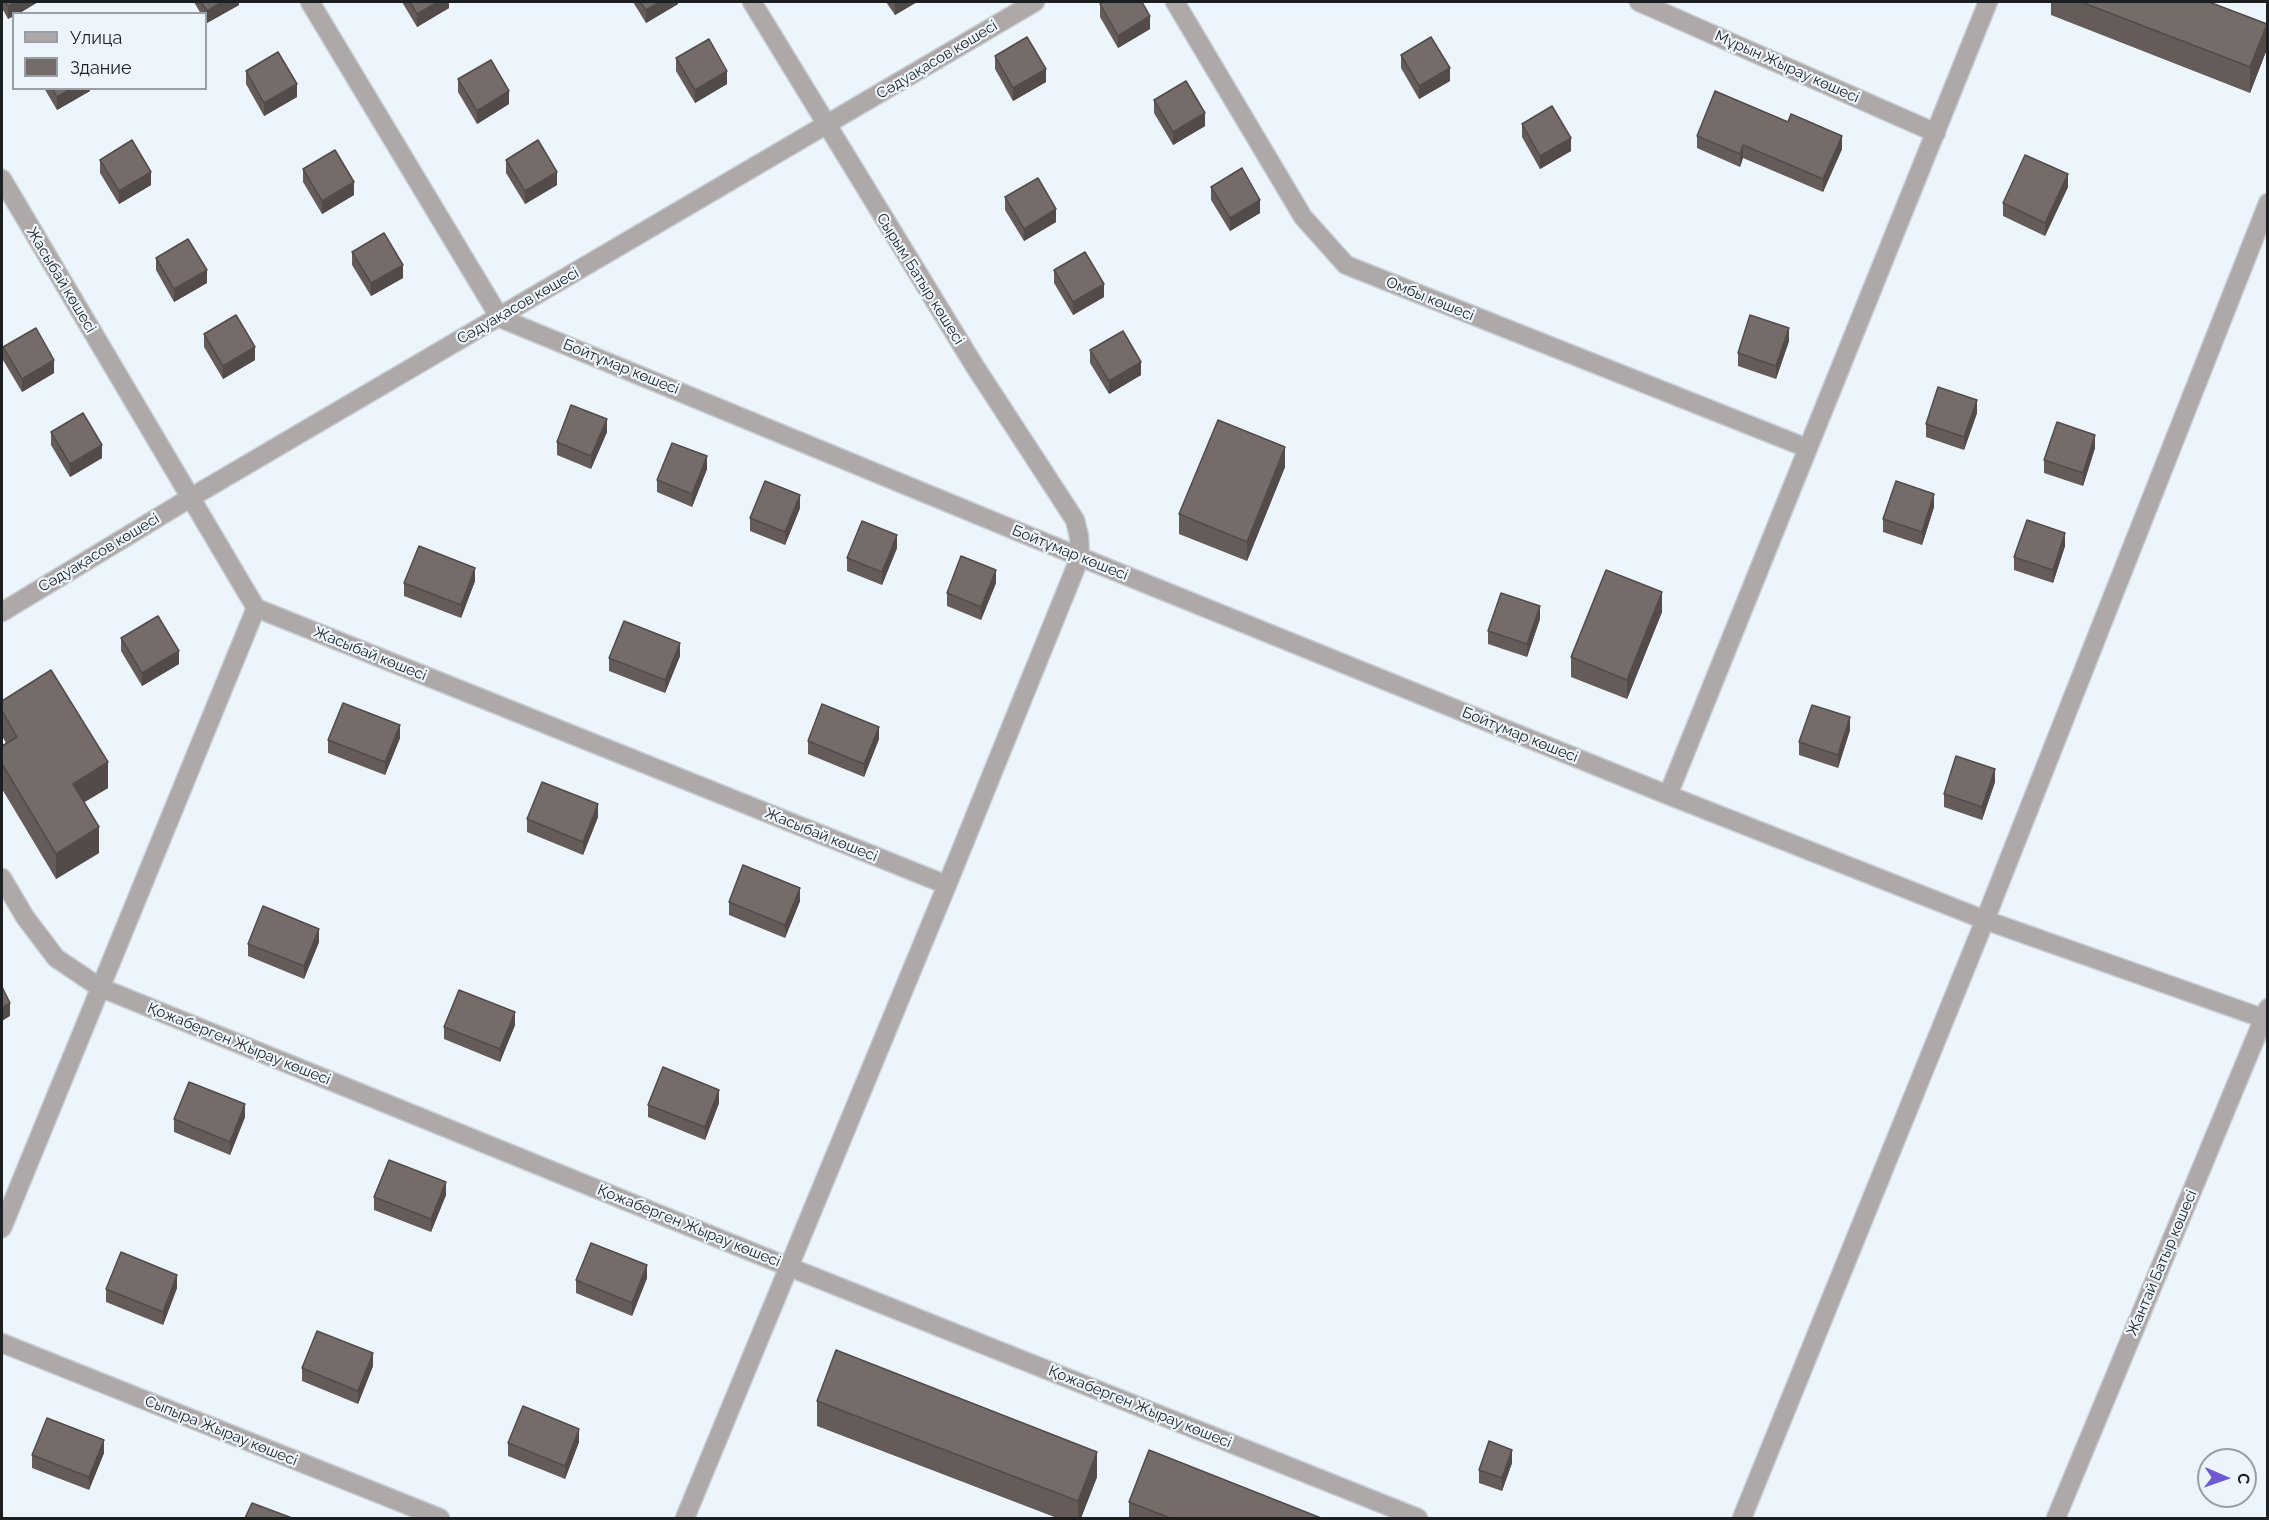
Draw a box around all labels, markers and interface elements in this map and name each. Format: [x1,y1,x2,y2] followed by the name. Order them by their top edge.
[12,12,207,90] legend
[873,17,1001,103] street label: Сәдуақасов көшесі
[70,27,122,48] text: Улица
[1712,27,1862,107] street label: Мұрын Жырау көшесі
[70,57,132,78] text: Здание
[872,210,968,348] street label: Сырым Батыр көшесі
[22,224,100,336] street label: Жасыбай көшесі
[454,264,582,348] street label: Сәдуақасов көшесі
[1383,273,1477,325] street label: Омбы көшесі
[560,336,682,398] street label: Бойтұмар көшесі
[35,510,163,596] street label: Сәдуақасов көшесі
[1009,522,1131,584] street label: Бойтұмар көшесі
[311,623,429,685] street label: Жасыбай көшесі
[1459,704,1581,766] street label: Бойтұмар көшесі
[762,804,880,866] street label: Жасыбай көшесі
[145,999,333,1089] street label: Қожаберген Жырау көшесі
[595,1181,783,1271] street label: Қожаберген Жырау көшесі
[2123,1187,2201,1339] street label: Жантай Батыр көшесі
[1046,1362,1234,1452] street label: Қожаберген Жырау көшесі
[142,1392,300,1470] street label: Сыпыра Жырау көшесі
[2197,1448,2257,1508] north arrow
[2234,1473,2253,1484] text: С

